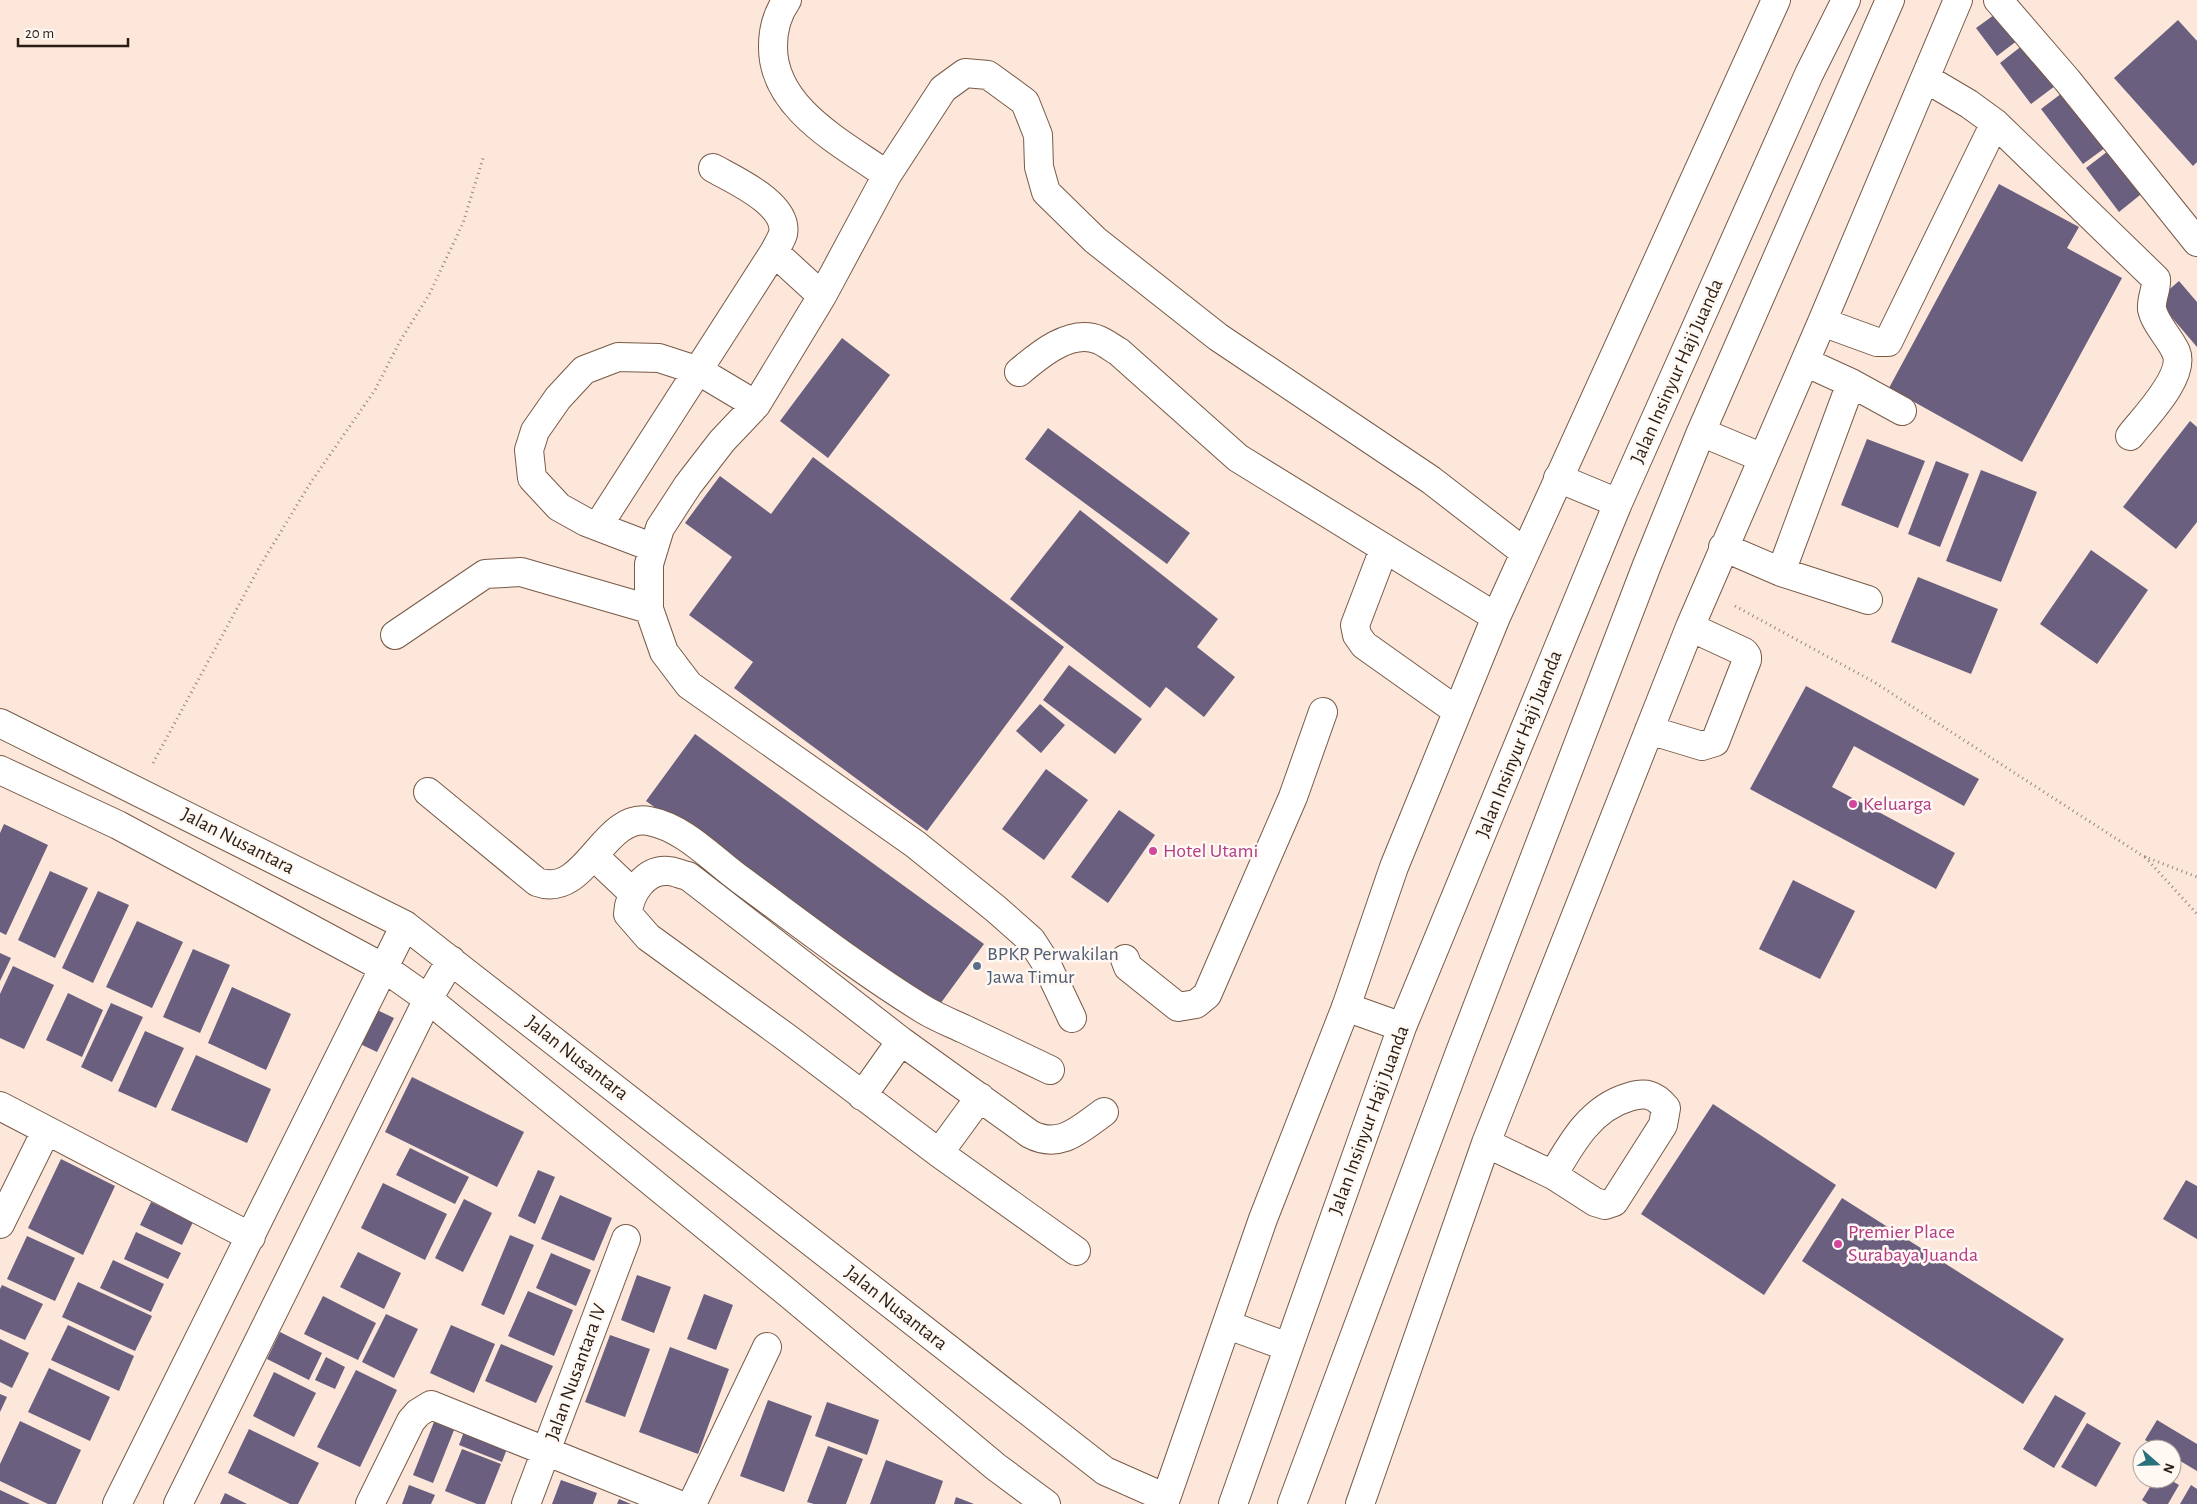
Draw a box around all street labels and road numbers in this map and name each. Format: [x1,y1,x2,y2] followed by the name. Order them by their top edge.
[1627,276,1727,466] street label: Jalan Insinyur Haji Juanda
[1472,648,1566,840] street label: Jalan Insinyur Haji Juanda
[178,804,298,878] street label: Jalan Nusantara
[522,1012,632,1104] street label: Jalan Nusantara
[1325,1023,1413,1217] street label: Jalan Insinyur Haji Juanda
[841,1262,951,1354] street label: Jalan Nusantara
[542,1300,610,1443] street label: Jalan Nusantara IV

